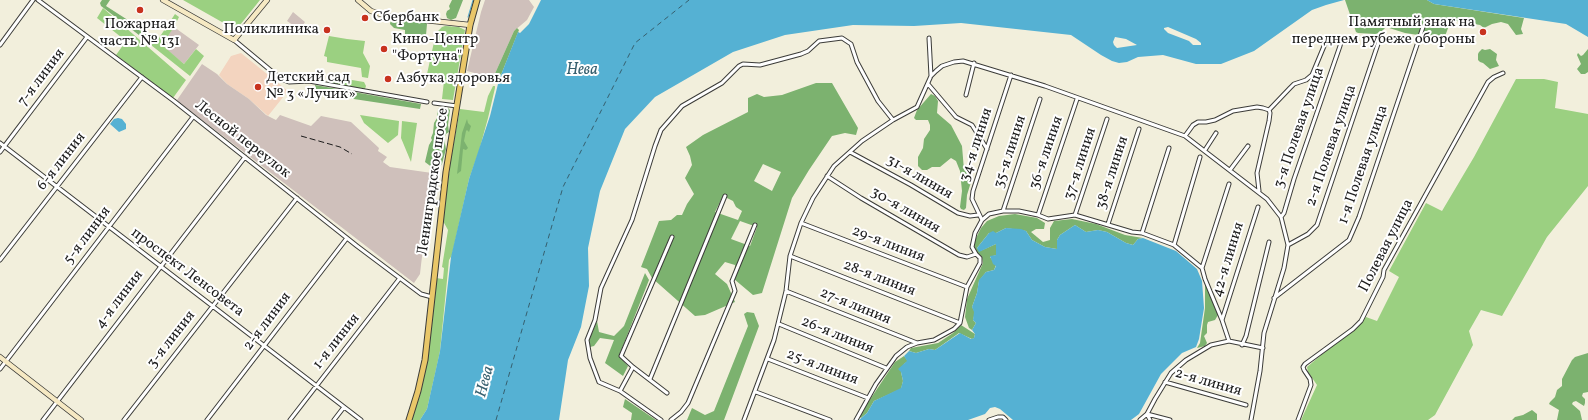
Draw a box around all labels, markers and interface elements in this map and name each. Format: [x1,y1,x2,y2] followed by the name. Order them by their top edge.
[135,5,145,15] marker: Пожарная часть № 131
[373,9,439,27] place label: Сбербанк
[360,13,370,23] marker: Сбербанк
[1292,14,1475,49] place label: Памятный знак на переднем рубеже обороны
[100,16,180,51] place label: Пожарная часть № 131
[224,21,319,39] place label: Поликлиника
[322,25,332,35] marker: Поликлиника
[1478,27,1488,37] marker: Памятный знак на переднем рубеже обороны
[392,31,478,66] place label: Кино-Центр "Фортуна"
[379,44,389,54] marker: Кино-Центр "Фортуна"
[15,46,69,110] street label: 7-я линия
[566,61,598,81] water label: Нева
[1271,65,1329,191] street label: 3-я Полевая улица
[266,69,356,104] place label: Детский сад № 3 «Лучик»
[396,70,510,88] place label: Азбука здоровья
[383,74,393,84] marker: Азбука здоровья
[253,82,263,92] marker: Детский сад № 3 «Лучик»
[1303,83,1361,209] street label: 2-я Полевая улица
[191,97,293,183] street label: Лесной переулок
[1335,103,1393,227] street label: 1-я Полевая улица
[957,106,997,184] street label: 34-я линия
[415,107,453,257] street label: Ленинградское шоссе
[991,113,1031,191] street label: 35-я линия
[1026,114,1068,192] street label: 36-я линия
[1061,126,1101,202] street label: 37-я линия
[34,129,90,195] street label: 6-я линия
[1093,134,1133,212] street label: 38-я линия
[883,152,955,204] street label: 31-я линия
[867,184,943,238] street label: 30-я линия
[1356,196,1418,296] street label: Полевая улица
[60,204,116,268] street label: 5-я линия
[1209,220,1249,300] street label: 42-я линия
[849,223,927,267] street label: 29-я линия
[127,225,247,321] street label: проспект Ленсовета
[840,257,918,301] street label: 28-я линия
[92,267,148,333] street label: 4-я линия
[817,285,893,329] street label: 27-я линия
[240,289,296,355] street label: 2-я линия
[144,308,200,372] street label: 3-я линия
[310,311,364,373] street label: 1-я линия
[798,313,876,359] street label: 26-я линия
[783,346,861,390] street label: 25-я линия
[473,364,499,400] water label: Нева
[1173,365,1243,401] street label: 2-я линия

